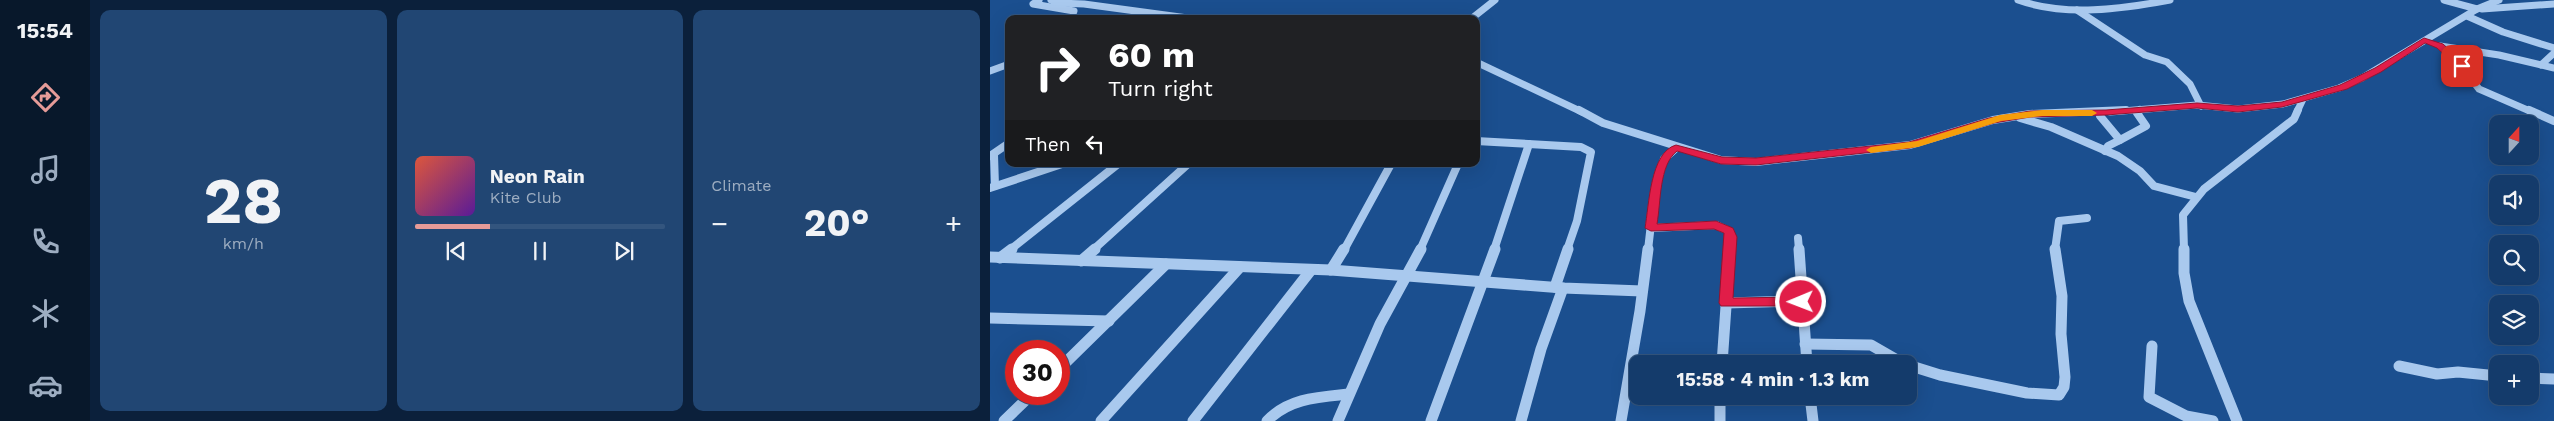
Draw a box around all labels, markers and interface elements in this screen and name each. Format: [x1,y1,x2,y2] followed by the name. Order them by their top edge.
[17,18,73,43] text: 15:54
[1108,34,1195,76] text: 60 m
[1025,35,1090,100] icon: right
[2441,45,2483,87] pin
[2448,52,2476,80] icon: arrive
[1108,76,1213,101] text: Turn right
[28,80,63,115] icon: directions
[2489,115,2539,165] north arrow
[2489,115,2539,405] map controls
[1081,130,1109,158] icon: left
[1025,133,1071,156] text: Then
[28,152,63,187] icon: music
[204,163,283,239] text: 28
[490,165,585,188] text: Neon Rain
[2489,175,2539,225] button: sound
[711,176,771,195] text: Climate
[490,188,562,207] text: Kite Club
[804,201,870,245] text: 20°
[711,207,728,240] text: −
[945,207,962,240] text: +
[28,224,63,259] icon: phone
[223,234,264,253] text: km/h
[2489,235,2539,285] button: search
[442,237,470,265] icon: previous
[526,237,554,265] icon: pause
[610,237,638,265] icon: next
[1774,275,1826,327] position arrow
[2489,295,2539,345] button: layers
[28,296,63,331] icon: climate
[1005,340,1070,405] speed limit sign: 30
[2489,355,2539,405] button: +
[28,368,63,403] icon: car
[1677,368,1869,391] text: 15:58 · 4 min · 1.3 km

